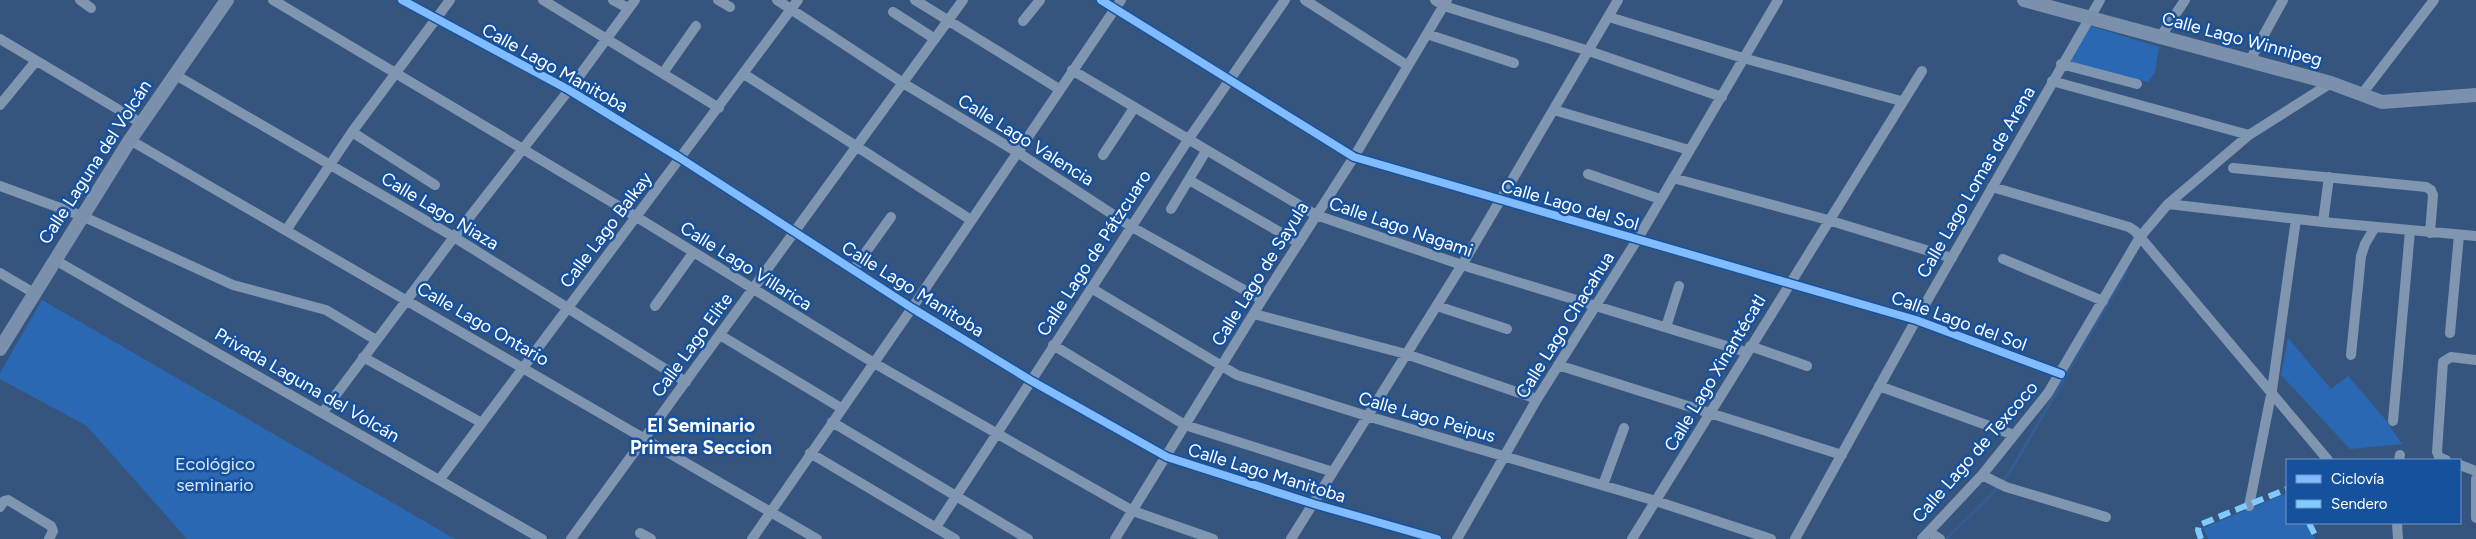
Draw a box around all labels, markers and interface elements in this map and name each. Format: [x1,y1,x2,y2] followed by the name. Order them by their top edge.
[2159,7,2325,71] street label: Calle Lago Winnipeg
[478,19,632,117] street label: Calle Lago Manitoba
[34,76,156,248] street label: Calle Laguna del Volcán
[1912,82,2040,282] street label: Calle Lago Lomas de Arena
[954,89,1098,191] street label: Calle Lago Valencia
[1032,166,1156,340] street label: Calle Lago de Pátzcuaro
[377,167,503,255] street label: Calle Lago Niaza
[555,167,657,292] street label: Calle Lago Balkay
[1498,175,1642,235] street label: Calle Lago del Sol
[1326,192,1476,262] street label: Calle Lago Nagami
[1207,198,1313,350] street label: Calle Lago de Sayula
[676,217,816,315] street label: Calle Lago Villarica
[838,236,988,342] street label: Calle Lago Manitoba
[1511,248,1619,402] street label: Calle Lago Chacahua
[413,277,553,371] street label: Calle Lago Ontario
[1888,286,2030,356] street label: Calle Lago del Sol
[647,288,737,402] street label: Calle Lago Elite
[1659,291,1771,455] street label: Calle Lago Xinantécatl
[211,323,403,447] street label: Privada Laguna del Volcán
[1907,377,2043,527] street label: Calle Lago de Texcoco
[1356,387,1498,447] street label: Calle Lago Peipus
[630,414,772,459] district label: El Seminario Primera Seccion
[1185,439,1349,507] street label: Calle Lago Manitoba
[175,453,255,496] park label: Ecológico seminario
[2286,459,2461,524] legend
[2331,470,2384,488] text: Ciclovía
[2331,495,2388,513] text: Sendero

